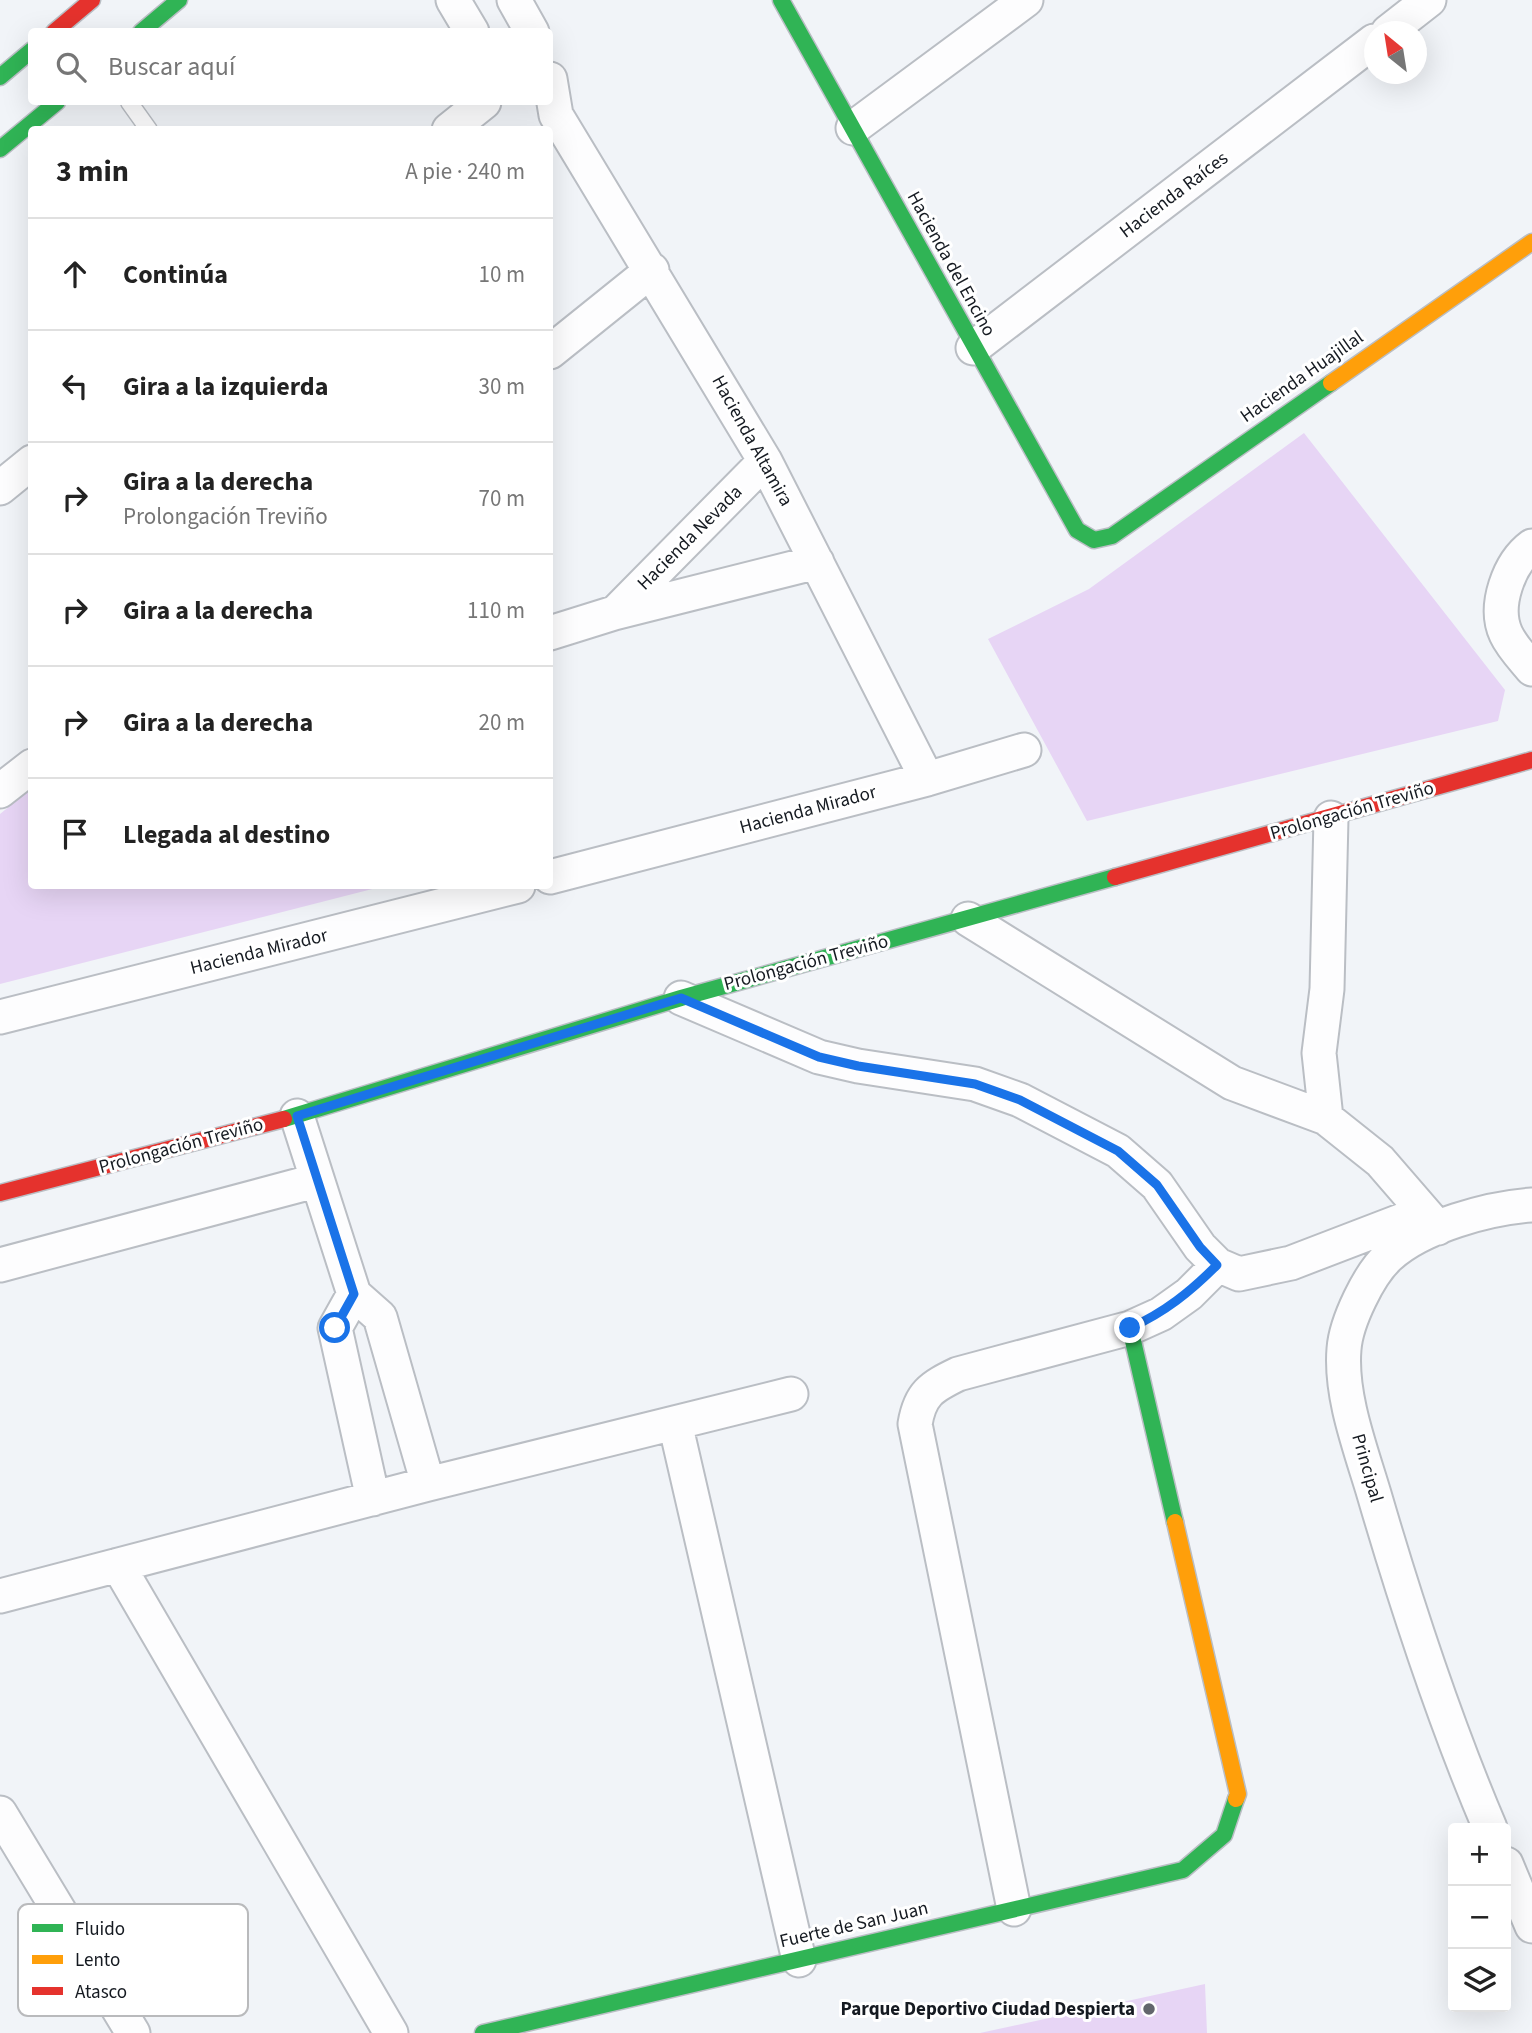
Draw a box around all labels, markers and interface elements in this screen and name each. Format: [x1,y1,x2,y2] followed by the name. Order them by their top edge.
[1364,21,1427,84] north arrow
[28,28,553,105] search box
[52,48,90,86] icon: search
[108,48,235,85] text: Buscar aquí
[1114,145,1234,245] street label: Hacienda Raíces
[56,150,129,193] text: 3 min
[405,155,525,188] text: A pie · 240 m
[900,187,1002,341] street label: Hacienda del Encino
[56,255,94,293] icon: ahead
[123,256,228,293] text: Continúa
[478,258,525,291] text: 10 m
[1235,324,1369,430] street label: Hacienda Huajillal
[56,367,94,405] icon: left
[123,368,328,405] text: Gira a la izquierda
[478,370,525,403] text: 30 m
[705,371,799,511] street label: Hacienda Altamira
[123,463,313,500] text: Gira a la derecha
[56,479,94,517] icon: right
[631,479,749,597] street label: Hacienda Nevada
[478,482,525,515] text: 70 m
[123,500,328,533] text: Prolongación Treviño
[56,591,94,629] icon: right
[123,592,313,629] text: Gira a la derecha
[467,594,525,627] text: 110 m
[56,703,94,741] icon: right
[123,704,313,741] text: Gira a la derecha
[478,706,525,739] text: 20 m
[1267,775,1437,847] street label: Prolongación Treviño
[737,779,880,841] street label: Hacienda Mirador
[56,815,94,853] icon: arrive
[123,816,330,853] text: Llegada al destino
[187,922,331,982] street label: Hacienda Mirador
[721,928,891,998] street label: Prolongación Treviño
[96,1111,266,1181] street label: Prolongación Treviño
[319,1312,350,1343] route start
[1114,1312,1145,1343] route end
[1344,1430,1390,1506] street label: Principal
[1448,1823,1511,2012] map controls
[1448,1823,1511,1886] button: +
[1448,1886,1511,1949] button: −
[777,1895,931,1955] street label: Fuerte de San Juan
[18,1904,248,2016] legend
[75,1916,125,1943] text: Fluido
[75,1947,120,1974] text: Lento
[1448,1949,1511,2012] button: layers
[75,1979,127,2006] text: Atasco
[841,1996,1135,2023] place label: Parque Deportivo Ciudad Despierta
[1141,2001,1157,2017] marker: Parque Deportivo Ciudad Despierta

